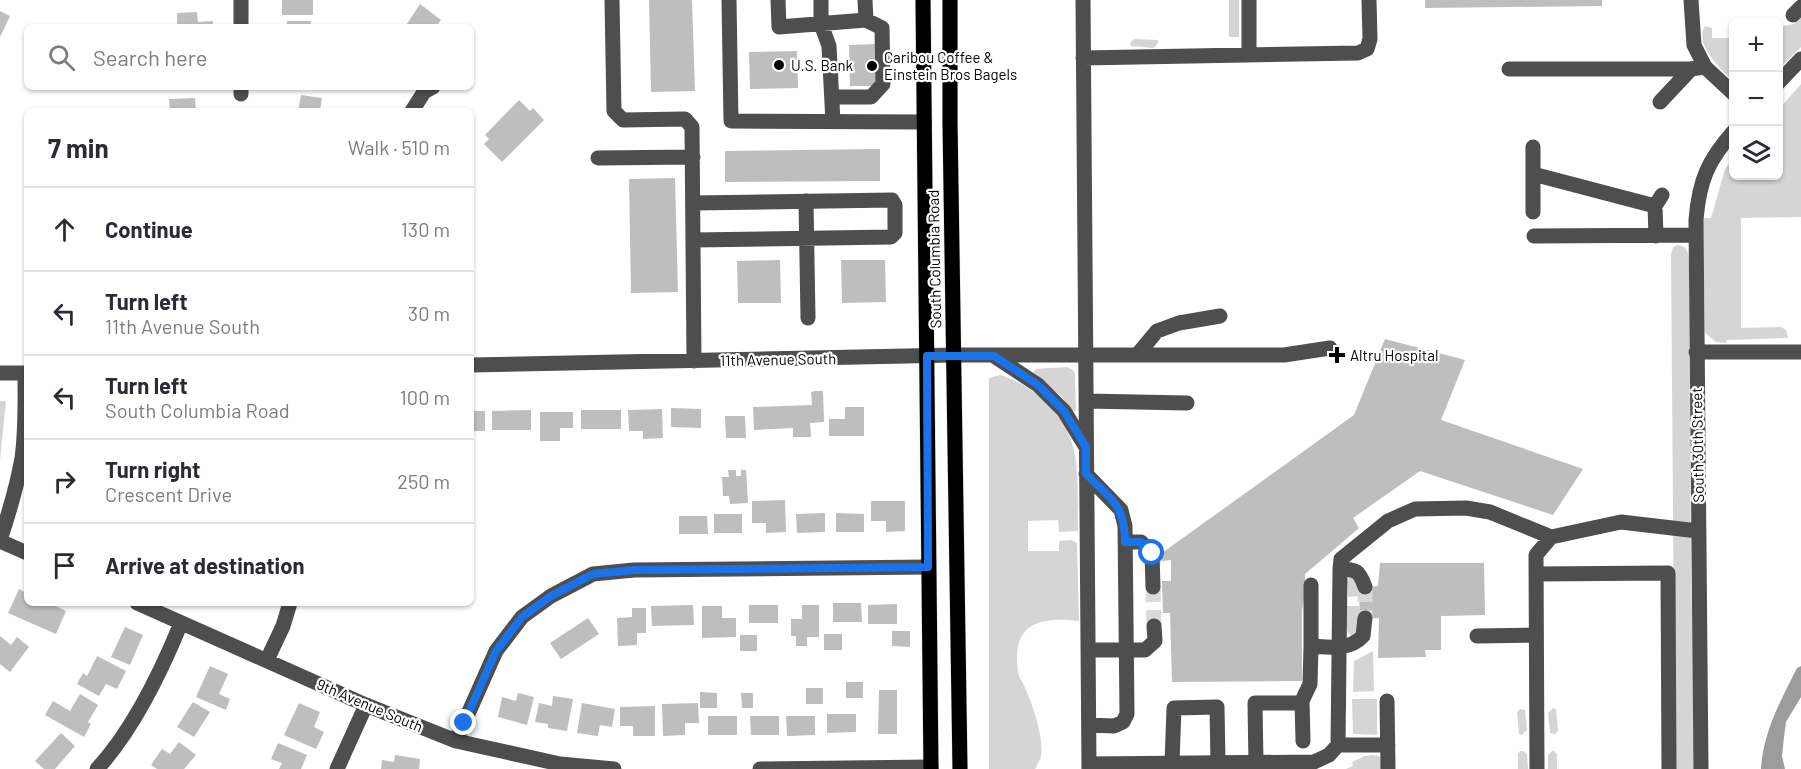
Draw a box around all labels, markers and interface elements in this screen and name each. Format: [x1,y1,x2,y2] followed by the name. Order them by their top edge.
[1729,18,1783,180] map controls
[1729,18,1783,72] button: +
[24,24,474,90] search box
[45,41,78,74] icon: search
[93,44,207,70] text: Search here
[884,48,1017,83] place label: Caribou Coffee & Einstein Bros Bagels
[791,56,853,74] place label: U.S. Bank
[772,58,786,72] marker: U.S. Bank
[865,59,879,73] marker: Caribou Coffee & Einstein Bros Bagels
[1729,72,1783,126] button: −
[1729,126,1783,180] button: layers
[48,132,109,163] text: 7 min
[348,135,450,159] text: Walk · 510 m
[924,190,944,328] street label: South Columbia Road
[48,213,81,246] icon: ahead
[105,216,193,242] text: Continue
[401,217,450,241] text: 130 m
[105,288,188,314] text: Turn left
[48,297,81,330] icon: left
[408,301,450,325] text: 30 m
[105,314,260,338] text: 11th Avenue South
[1328,346,1346,364] marker: Altru Hospital
[1350,346,1438,364] place label: Altru Hospital
[720,349,836,369] street label: 11th Avenue South
[105,372,188,398] text: Turn left
[48,381,81,414] icon: left
[400,385,450,409] text: 100 m
[1687,387,1707,503] street label: South 30th Street
[105,398,290,422] text: South Columbia Road
[105,456,200,482] text: Turn right
[48,465,81,498] icon: right
[397,469,450,493] text: 250 m
[105,482,232,506] text: Crescent Drive
[1138,539,1164,565] route start
[48,549,81,582] icon: arrive
[105,552,304,578] text: Arrive at destination
[314,675,426,735] street label: 9th Avenue South
[450,709,476,735] route end

